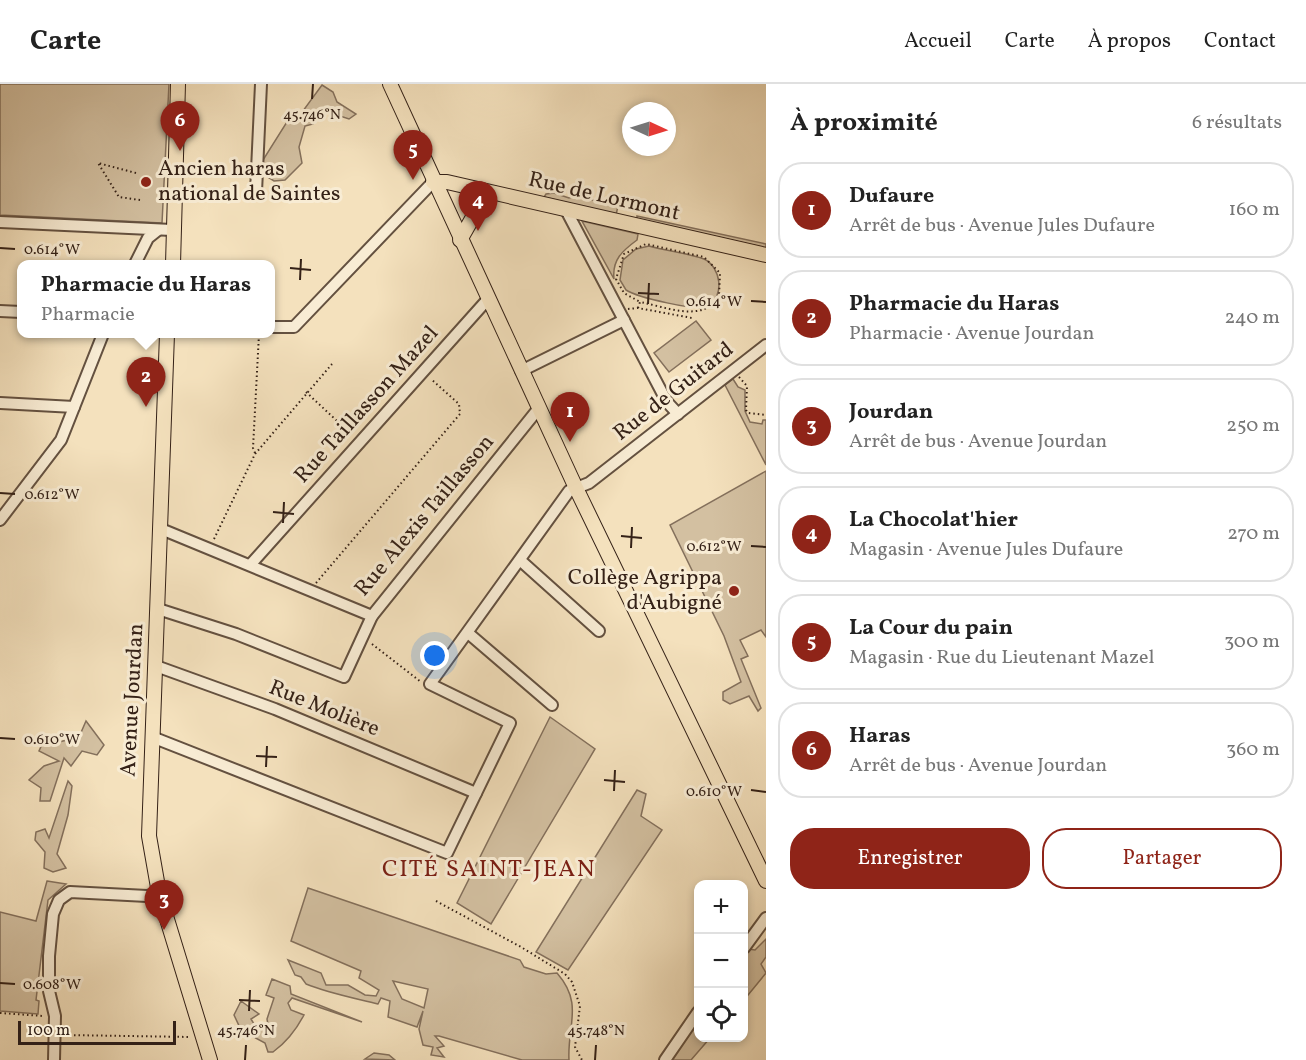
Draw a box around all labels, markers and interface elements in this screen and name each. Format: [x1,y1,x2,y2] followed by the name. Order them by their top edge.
[30,22,101,61] text: Carte
[904,27,972,56] text: Accueil
[1005,27,1055,56] text: Carte
[1088,27,1171,56] text: À propos
[1204,27,1276,56] text: Contact
[160,101,200,151] pin: 6
[622,102,676,156] north arrow
[283,105,341,126] text: 45.746°N
[790,105,938,141] text: À proximité
[1192,109,1282,137] text: 6 résultats
[394,130,432,180] pin: 5
[158,154,340,210] place label: Ancien haras national de Saintes
[525,164,683,230] street label: Rue de Lormont
[139,175,153,189] marker: Ancien haras national de Saintes
[849,181,934,212] text: Dufaure
[458,182,498,231] pin: 4
[807,196,816,224] text: 1
[1228,196,1280,224] text: 160 m
[849,212,1155,240] text: Arrêt de bus · Avenue Jules Dufaure
[24,240,80,261] text: 0.614°W
[17,260,275,338] popup
[41,270,251,301] text: Pharmacie du Haras
[849,289,1059,320] text: Pharmacie du Haras
[686,292,742,313] text: 0.614°W
[41,301,135,329] text: Pharmacie
[806,304,817,332] text: 2
[1225,304,1280,332] text: 240 m
[288,319,446,491] street label: Rue Taillasson Mazel
[849,320,1094,348] text: Pharmacie · Avenue Jourdan
[607,335,741,449] street label: Rue de Guitard
[126,358,166,407] pin: 2
[550,392,590,442] pin: 1
[849,397,933,428] text: Jourdan
[806,412,817,440] text: 3
[1226,412,1280,440] text: 250 m
[348,428,502,604] street label: Rue Alexis Taillasson
[849,428,1107,456] text: Arrêt de bus · Avenue Jourdan
[24,485,80,506] text: 0.612°W
[849,505,1018,536] text: La Chocolat'hier
[805,520,818,548] text: 4
[1227,520,1280,548] text: 270 m
[849,536,1123,564] text: Magasin · Avenue Jules Dufaure
[686,537,742,558] text: 0.612°W
[568,563,722,619] place label: Collège Agrippa d'Aubigné
[727,584,741,598] marker: Collège Agrippa d'Aubigné
[849,613,1013,644] text: La Cour du pain
[114,623,152,777] street label: Avenue Jourdan
[807,628,816,656] text: 5
[1224,628,1280,656] text: 300 m
[420,641,449,670] your location
[849,644,1154,672] text: Magasin · Rue du Lieutenant Mazel
[264,673,384,745] street label: Rue Molière
[849,721,911,752] text: Haras
[24,730,80,751] text: 0.610°W
[806,736,817,764] text: 6
[1226,736,1280,764] text: 360 m
[849,752,1107,780] text: Arrêt de bus · Avenue Jourdan
[686,782,742,803] text: 0.610°W
[790,828,1030,889] button: Enregistrer
[1042,828,1282,889] button: Partager
[382,853,596,887] district label: CITÉ SAINT-JEAN
[144,880,184,930] pin: 3
[694,880,748,1042] map controls
[694,880,748,934] button: +
[694,934,748,988] button: −
[23,975,81,996] text: 0.608°W
[694,988,748,1042] button: locate
[18,1018,176,1046] scale bar
[27,1020,70,1042] text: 100 m
[217,1021,275,1042] text: 45.746°N
[567,1021,625,1042] text: 45.748°N

